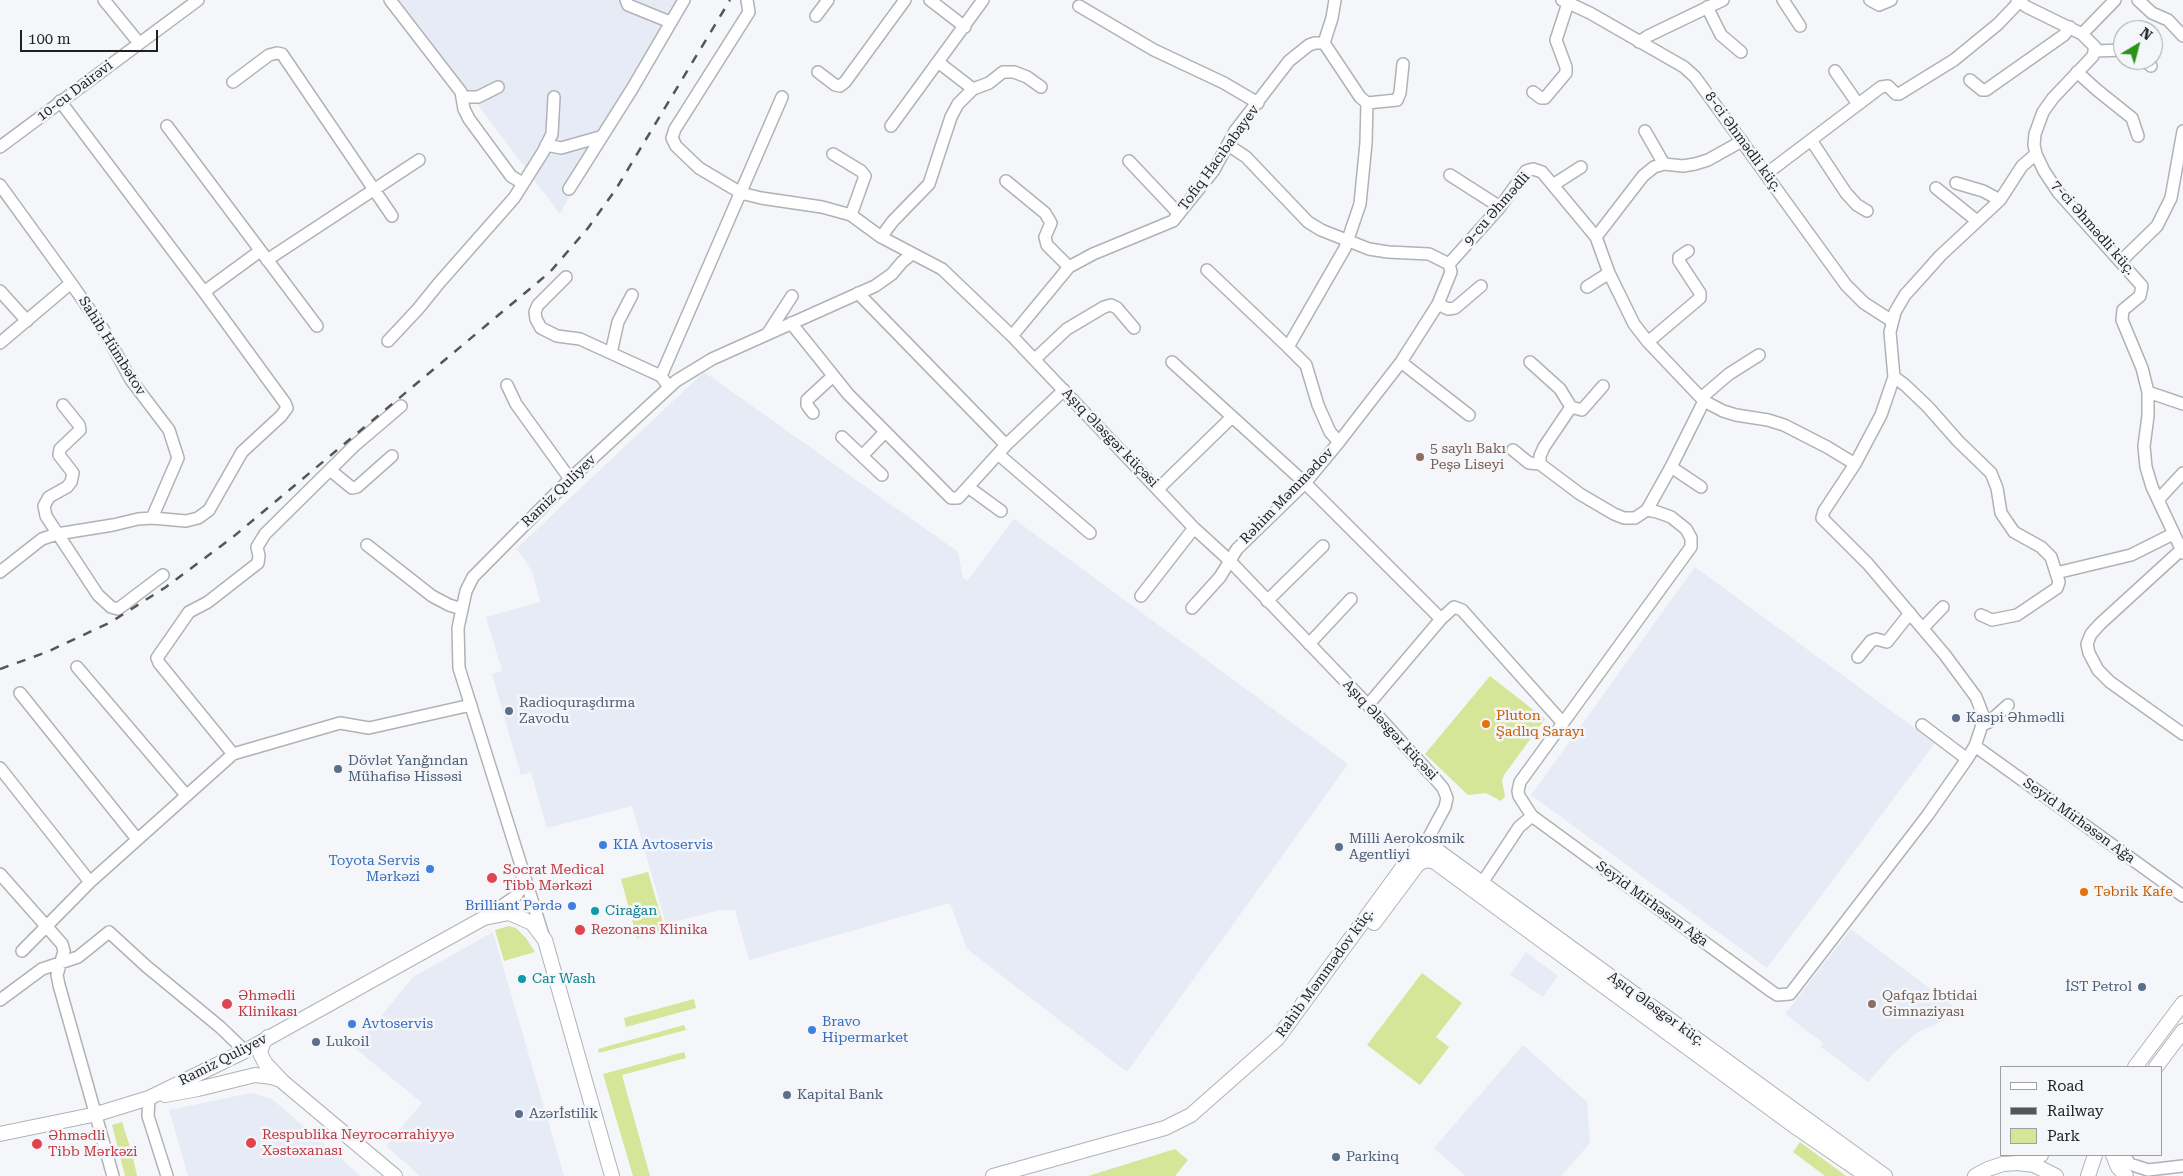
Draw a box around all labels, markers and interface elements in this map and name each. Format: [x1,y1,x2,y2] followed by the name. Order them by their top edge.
[22,20,160,52] scale bar
[2113,20,2163,70] north arrow
[2137,24,2156,43] text: N
[28,30,71,48] text: 100 m
[34,57,116,125] street label: 10-cu Dairəvi
[1701,89,1785,195] street label: 8-ci Əhmədli küç.
[1175,102,1263,214] street label: Tofiq Hacıbabayev
[1461,169,1533,249] street label: 9-cu Əhmədli
[2047,177,2139,279] street label: 7-ci Əhmədli küç.
[75,293,149,399] street label: Sahib Hümbətov
[1058,385,1162,491] street label: Aşıq Ələsgər küçəsi
[1430,441,1506,474] place label: 5 saylı Bakı Peşə Liseyi
[1237,445,1337,547] street label: Rəhim Məmmədov
[518,451,600,531] street label: Ramiz Quliyev
[1414,451,1426,463] marker: 5 saylı Bakı Peşə Liseyi
[1339,676,1441,784] street label: Aşıq Ələsgər küçəsi
[519,695,635,728] place label: Radioquraşdırma Zavodu
[503,705,515,717] marker: Radioquraşdırma Zavodu
[1496,708,1584,740] place label: Pluton Şadlıq Sarayı
[1966,710,2065,726] place label: Kaspi Əhmədli
[1950,712,1962,724] marker: Kaspi Əhmədli
[1480,718,1492,730] marker: Pluton Şadlıq Sarayı
[348,753,468,786] place label: Dövlət Yanğından Mühafisə Hissəsi
[332,763,344,775] marker: Dövlət Yanğından Mühafisə Hissəsi
[2020,775,2138,867] street label: Seyid Mirhəsən Ağa
[1349,831,1465,864] place label: Milli Aerokosmik Agentliyi
[613,837,713,853] place label: KIA Avtoservis
[597,839,609,851] marker: KIA Avtoservis
[1333,841,1345,853] marker: Milli Aerokosmik Agentliyi
[328,853,420,886] place label: Toyota Servis Mərkəzi
[1593,858,1711,950] street label: Seyid Mirhəsən Ağa
[503,862,604,894] place label: Socrat Medical Tibb Mərkəzi
[424,863,436,875] marker: Toyota Servis Mərkəzi
[485,871,499,885] marker: Socrat Medical Tibb Mərkəzi
[2094,884,2173,900] place label: Təbrik Kafe
[2078,886,2090,898] marker: Təbrik Kafe
[465,898,562,914] place label: Brilliant Pərdə
[566,900,578,912] marker: Brilliant Pərdə
[605,903,657,919] place label: Cirağan
[589,905,601,917] marker: Cirağan
[1273,905,1377,1041] street label: Rahib Məmmədov küç.
[591,922,708,938] place label: Rezonans Klinika
[573,923,587,937] marker: Rezonans Klinika
[1604,968,1708,1050] street label: Aşıq Ələsgər küç.
[532,971,596,987] place label: Car Wash
[516,973,528,985] marker: Car Wash
[2065,979,2132,995] place label: İST Petrol
[2136,981,2148,993] marker: İST Petrol
[238,988,298,1020] place label: Əhmədli Klinikası
[1882,988,1978,1020] place label: Qafqaz İbtidai Gimnaziyası
[220,997,234,1011] marker: Əhmədli Klinikası
[1866,998,1878,1010] marker: Qafqaz İbtidai Gimnaziyası
[822,1014,908,1046] place label: Bravo Hipermarket
[362,1016,433,1032] place label: Avtoservis
[346,1018,358,1030] marker: Avtoservis
[806,1024,818,1036] marker: Bravo Hipermarket
[176,1031,270,1089] street label: Ramiz Quliyev
[326,1034,369,1050] place label: Lukoil
[310,1036,322,1048] marker: Lukoil
[2000,1066,2163,1156] legend
[2047,1077,2084,1095] text: Road
[797,1087,883,1103] place label: Kapital Bank
[781,1089,793,1101] marker: Kapital Bank
[2047,1102,2104,1120] text: Railway
[529,1106,598,1122] place label: Azərİstilik
[513,1108,525,1120] marker: Azərİstilik
[262,1127,455,1160] place label: Respublika Neyrocərrahiyyə Xəstəxanası
[2047,1127,2080,1145] text: Park
[48,1128,137,1160] place label: Əhmədli Tibb Mərkəzi
[244,1136,258,1150] marker: Respublika Neyrocərrahiyyə Xəstəxanası
[30,1137,44,1151] marker: Əhmədli Tibb Mərkəzi
[1346,1149,1399,1165] place label: Parkinq
[1330,1151,1342,1163] marker: Parkinq

